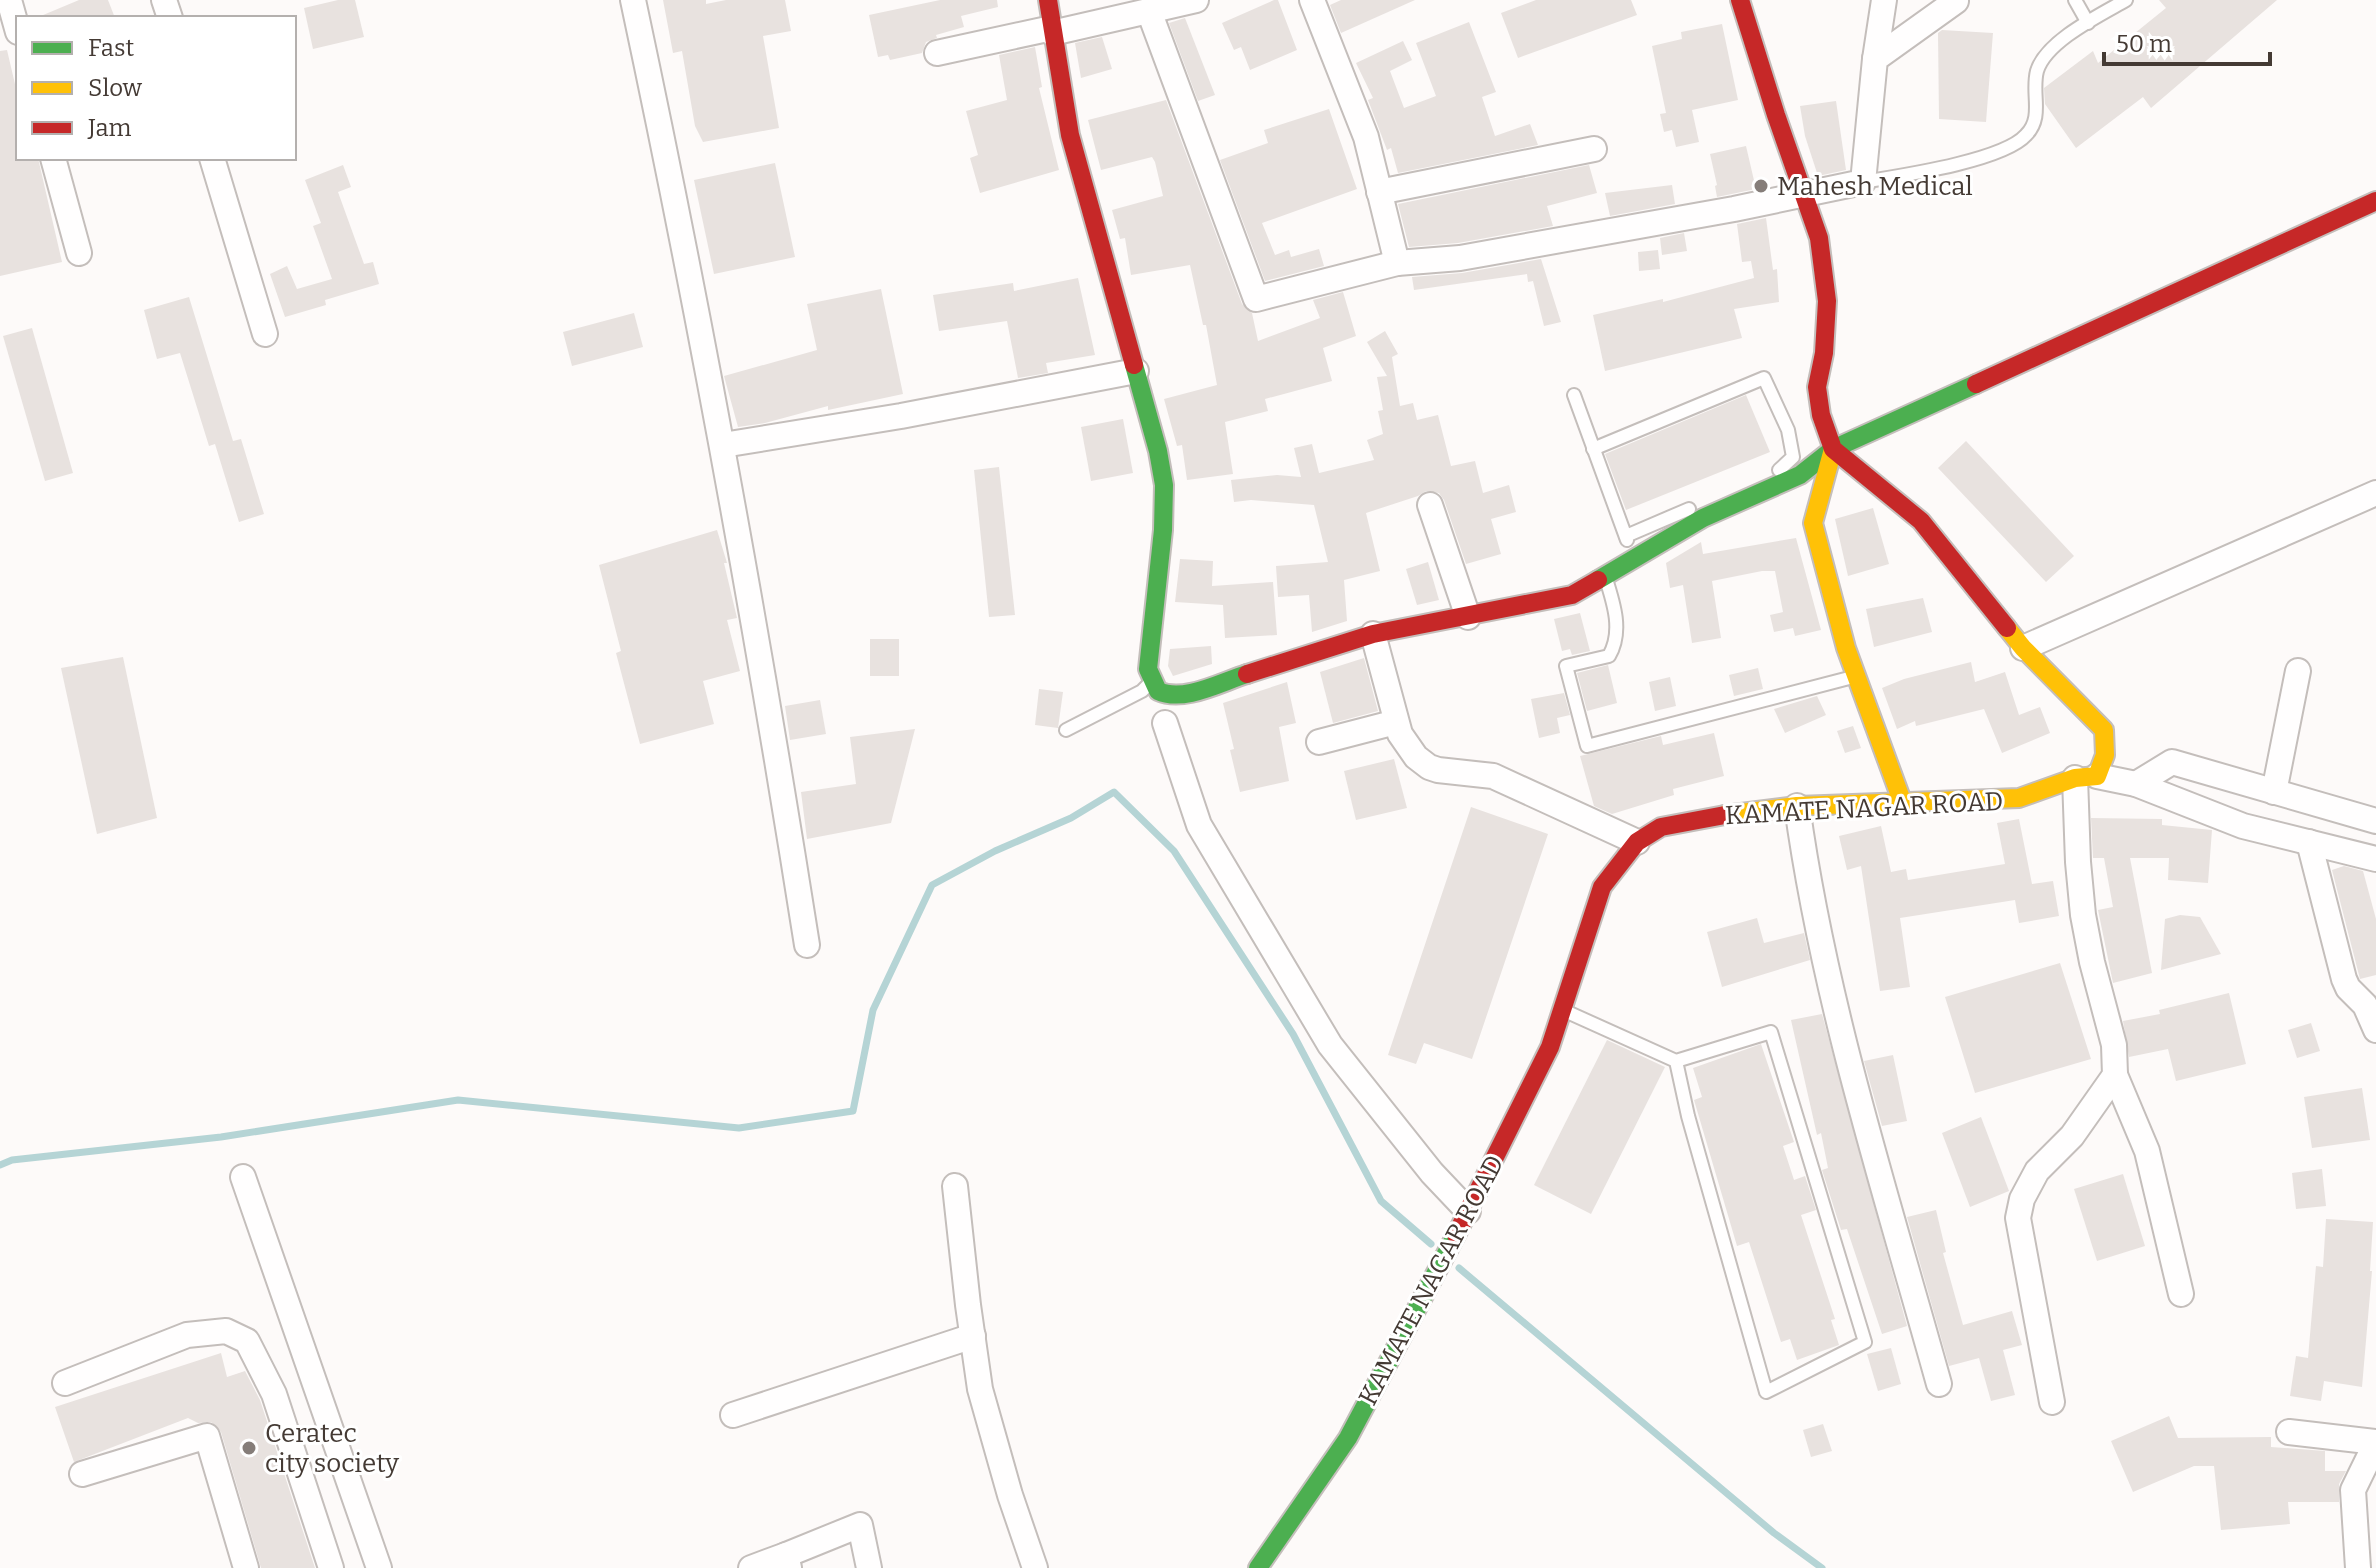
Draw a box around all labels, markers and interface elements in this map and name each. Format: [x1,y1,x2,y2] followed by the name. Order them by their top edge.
[16,16,296,160] legend
[2104,16,2270,66] scale bar
[2116,30,2172,58] text: 50 m
[88,34,134,62] text: Fast
[88,74,143,102] text: Slow
[87,114,132,142] text: Jam
[1777,171,1973,202] place label: Mahesh Medical
[1752,177,1770,195] marker: Mahesh Medical
[1724,786,2004,831] street label: KAMATE NAGAR ROAD
[1352,1150,1511,1410] street label: KAMATE NAGAR ROAD
[265,1418,399,1479] place label: Ceratec city society
[240,1439,258,1457] marker: Ceratec city society

